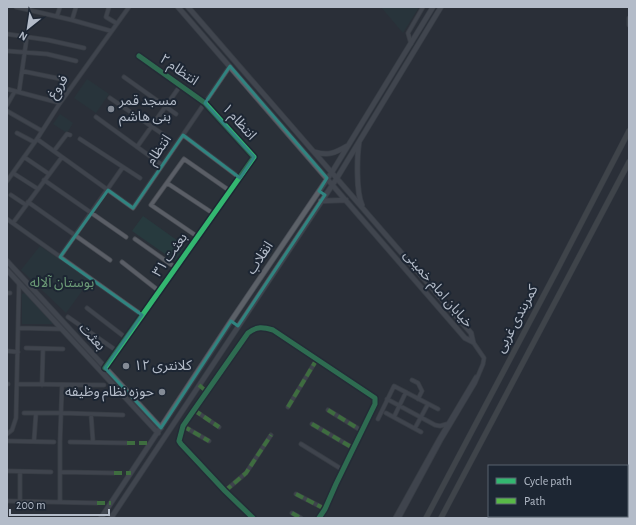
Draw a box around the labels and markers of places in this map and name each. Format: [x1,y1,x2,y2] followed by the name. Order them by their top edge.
[118,94,177,127] place label: مسجد قمر بنی هاشم
[106,104,116,114] marker: مسجد قمر بنی هاشم
[134,359,192,374] place label: کلانتری ۱۲
[121,361,131,371] marker: کلانتری ۱۲
[65,385,154,402] place label: حوزه نظام وظیفه
[157,387,167,397] marker: حوزه نظام وظیفه

